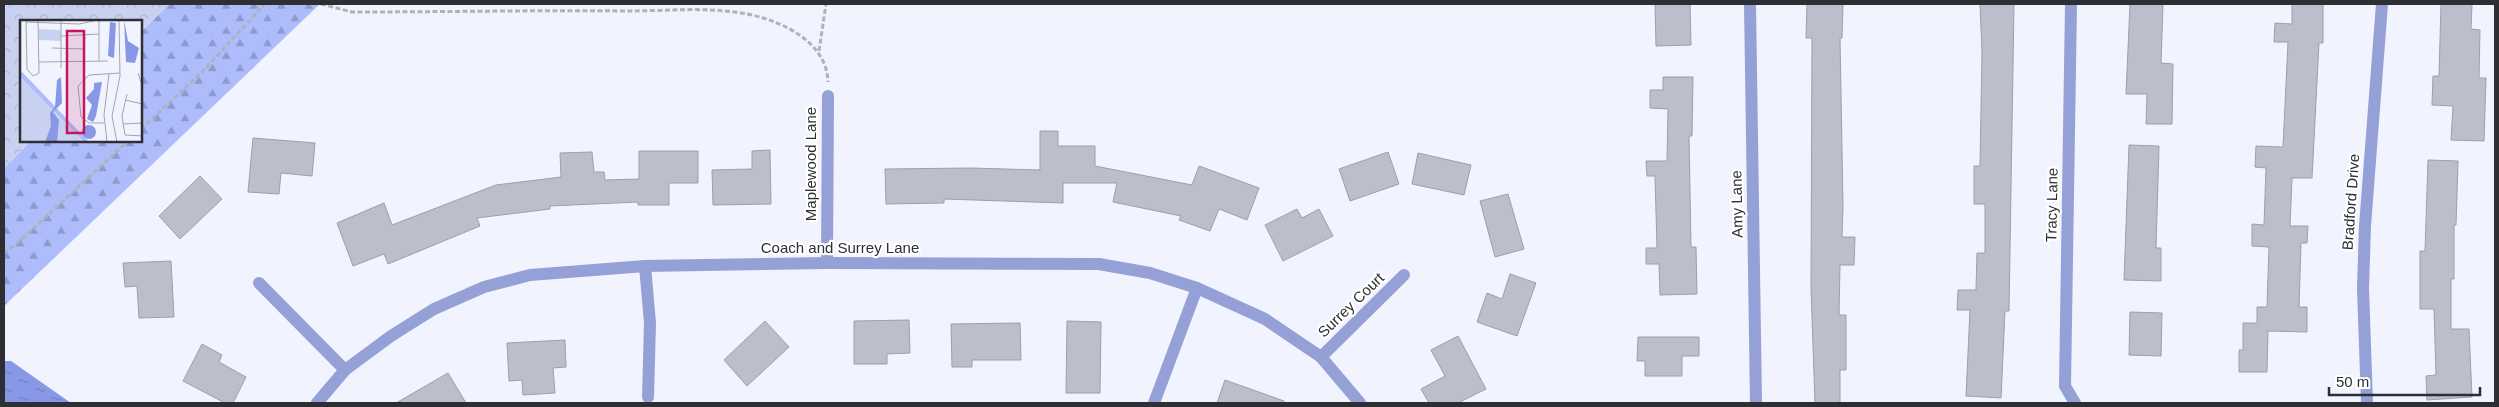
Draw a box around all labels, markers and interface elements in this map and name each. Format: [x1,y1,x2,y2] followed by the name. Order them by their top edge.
[20,20,142,142] inset map
[802,107,819,221] street label: Maplewood Lane
[2339,153,2362,251] street label: Bradford Drive
[2042,168,2061,242] street label: Tracy Lane
[1727,170,1746,238] street label: Amy Lane
[761,239,919,256] street label: Coach and Surrey Lane
[1314,268,1388,340] street label: Surrey Court
[2329,364,2480,396] scale bar
[2336,373,2369,390] text: 50 m

